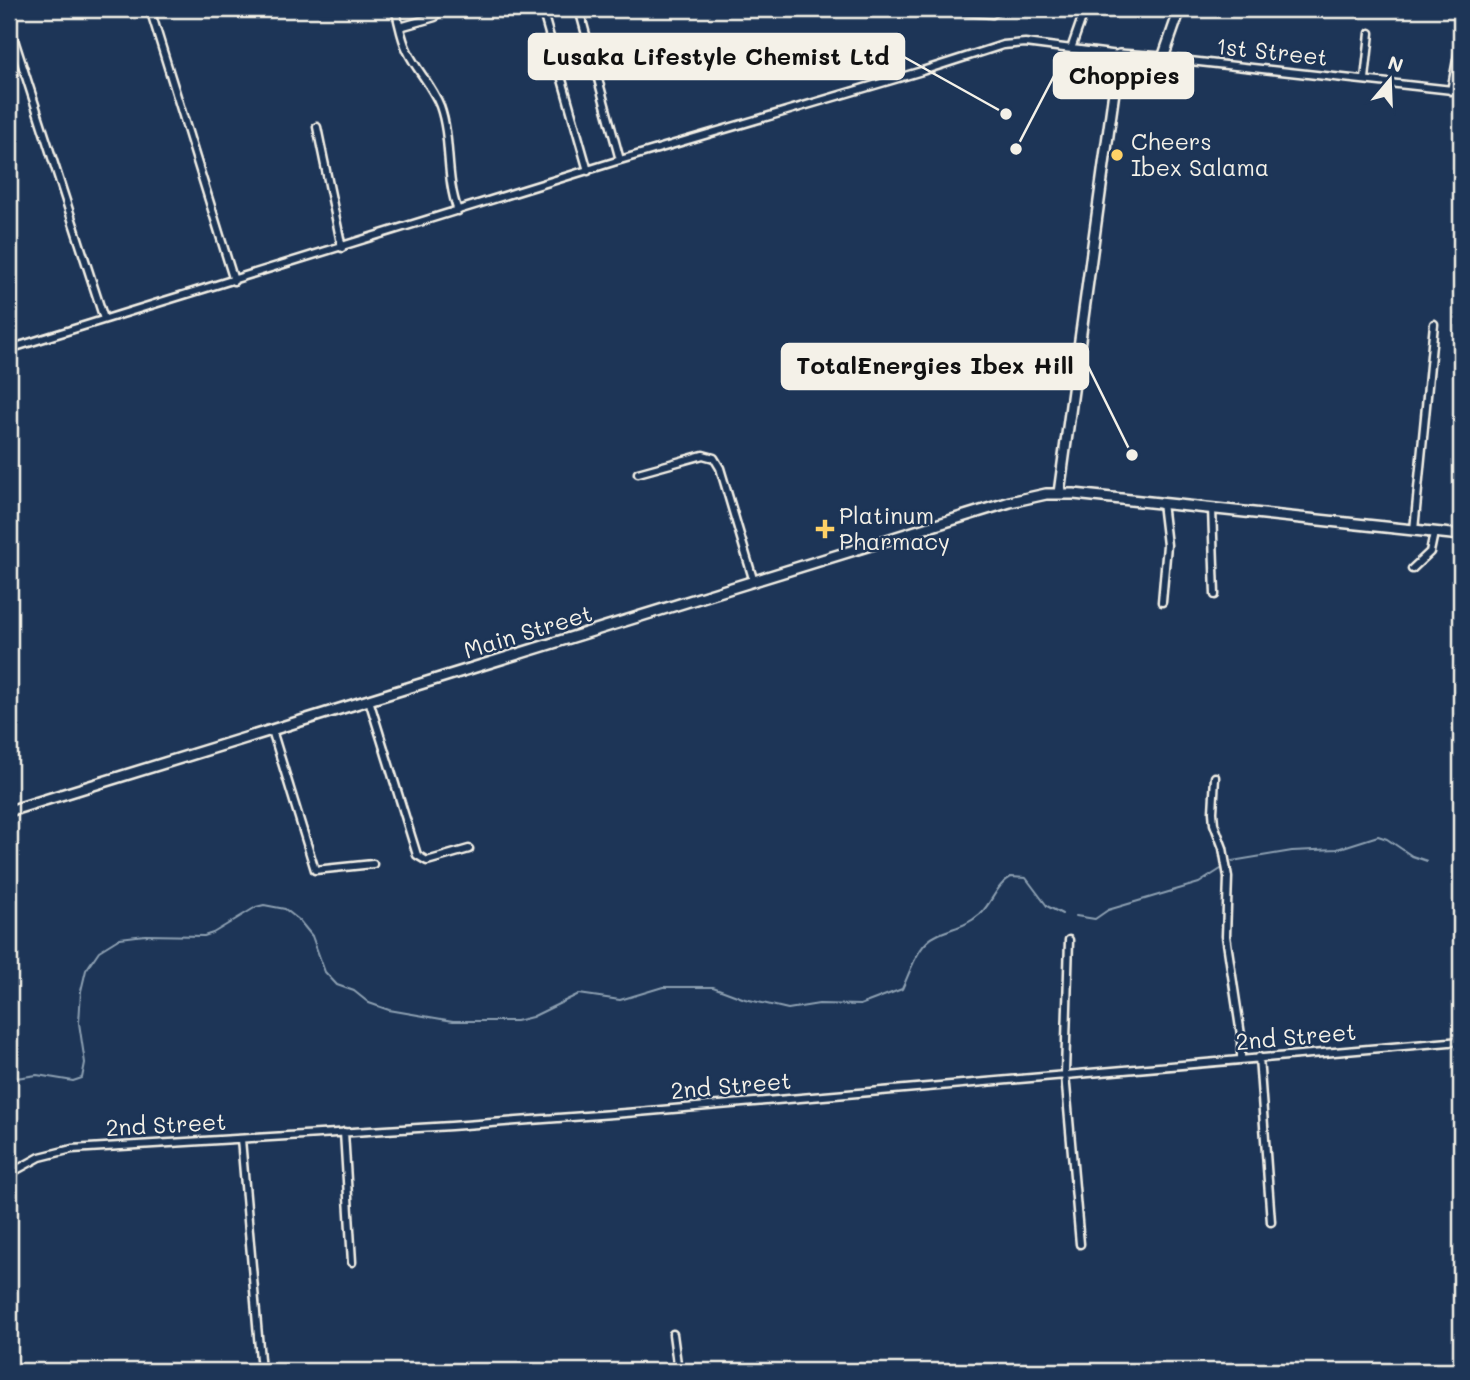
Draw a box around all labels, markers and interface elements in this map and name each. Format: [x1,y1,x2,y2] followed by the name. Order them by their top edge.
[1215,30,1329,72] street label: 1st Street
[529,34,904,79] callout: Lusaka Lifestyle Chemist Ltd
[543,40,890,71] text: Lusaka Lifestyle Chemist Ltd
[1354,46,1424,116] north arrow
[1385,49,1407,78] text: N
[1054,53,1193,98] callout: Choppies
[1068,59,1180,90] text: Choppies
[1131,126,1269,182] place label: Cheers Ibex Salama
[1109,147,1125,163] marker: Cheers Ibex Salama
[782,344,1088,389] callout: TotalEnergies Ibex Hill
[796,349,1074,380] text: TotalEnergies Ibex Hill
[839,500,950,556] place label: Platinum Pharmacy
[817,521,833,537] marker: Platinum Pharmacy
[460,597,596,665] street label: Main Street
[1234,1016,1357,1056] street label: 2nd Street
[669,1065,792,1105] street label: 2nd Street
[105,1106,227,1142] street label: 2nd Street

